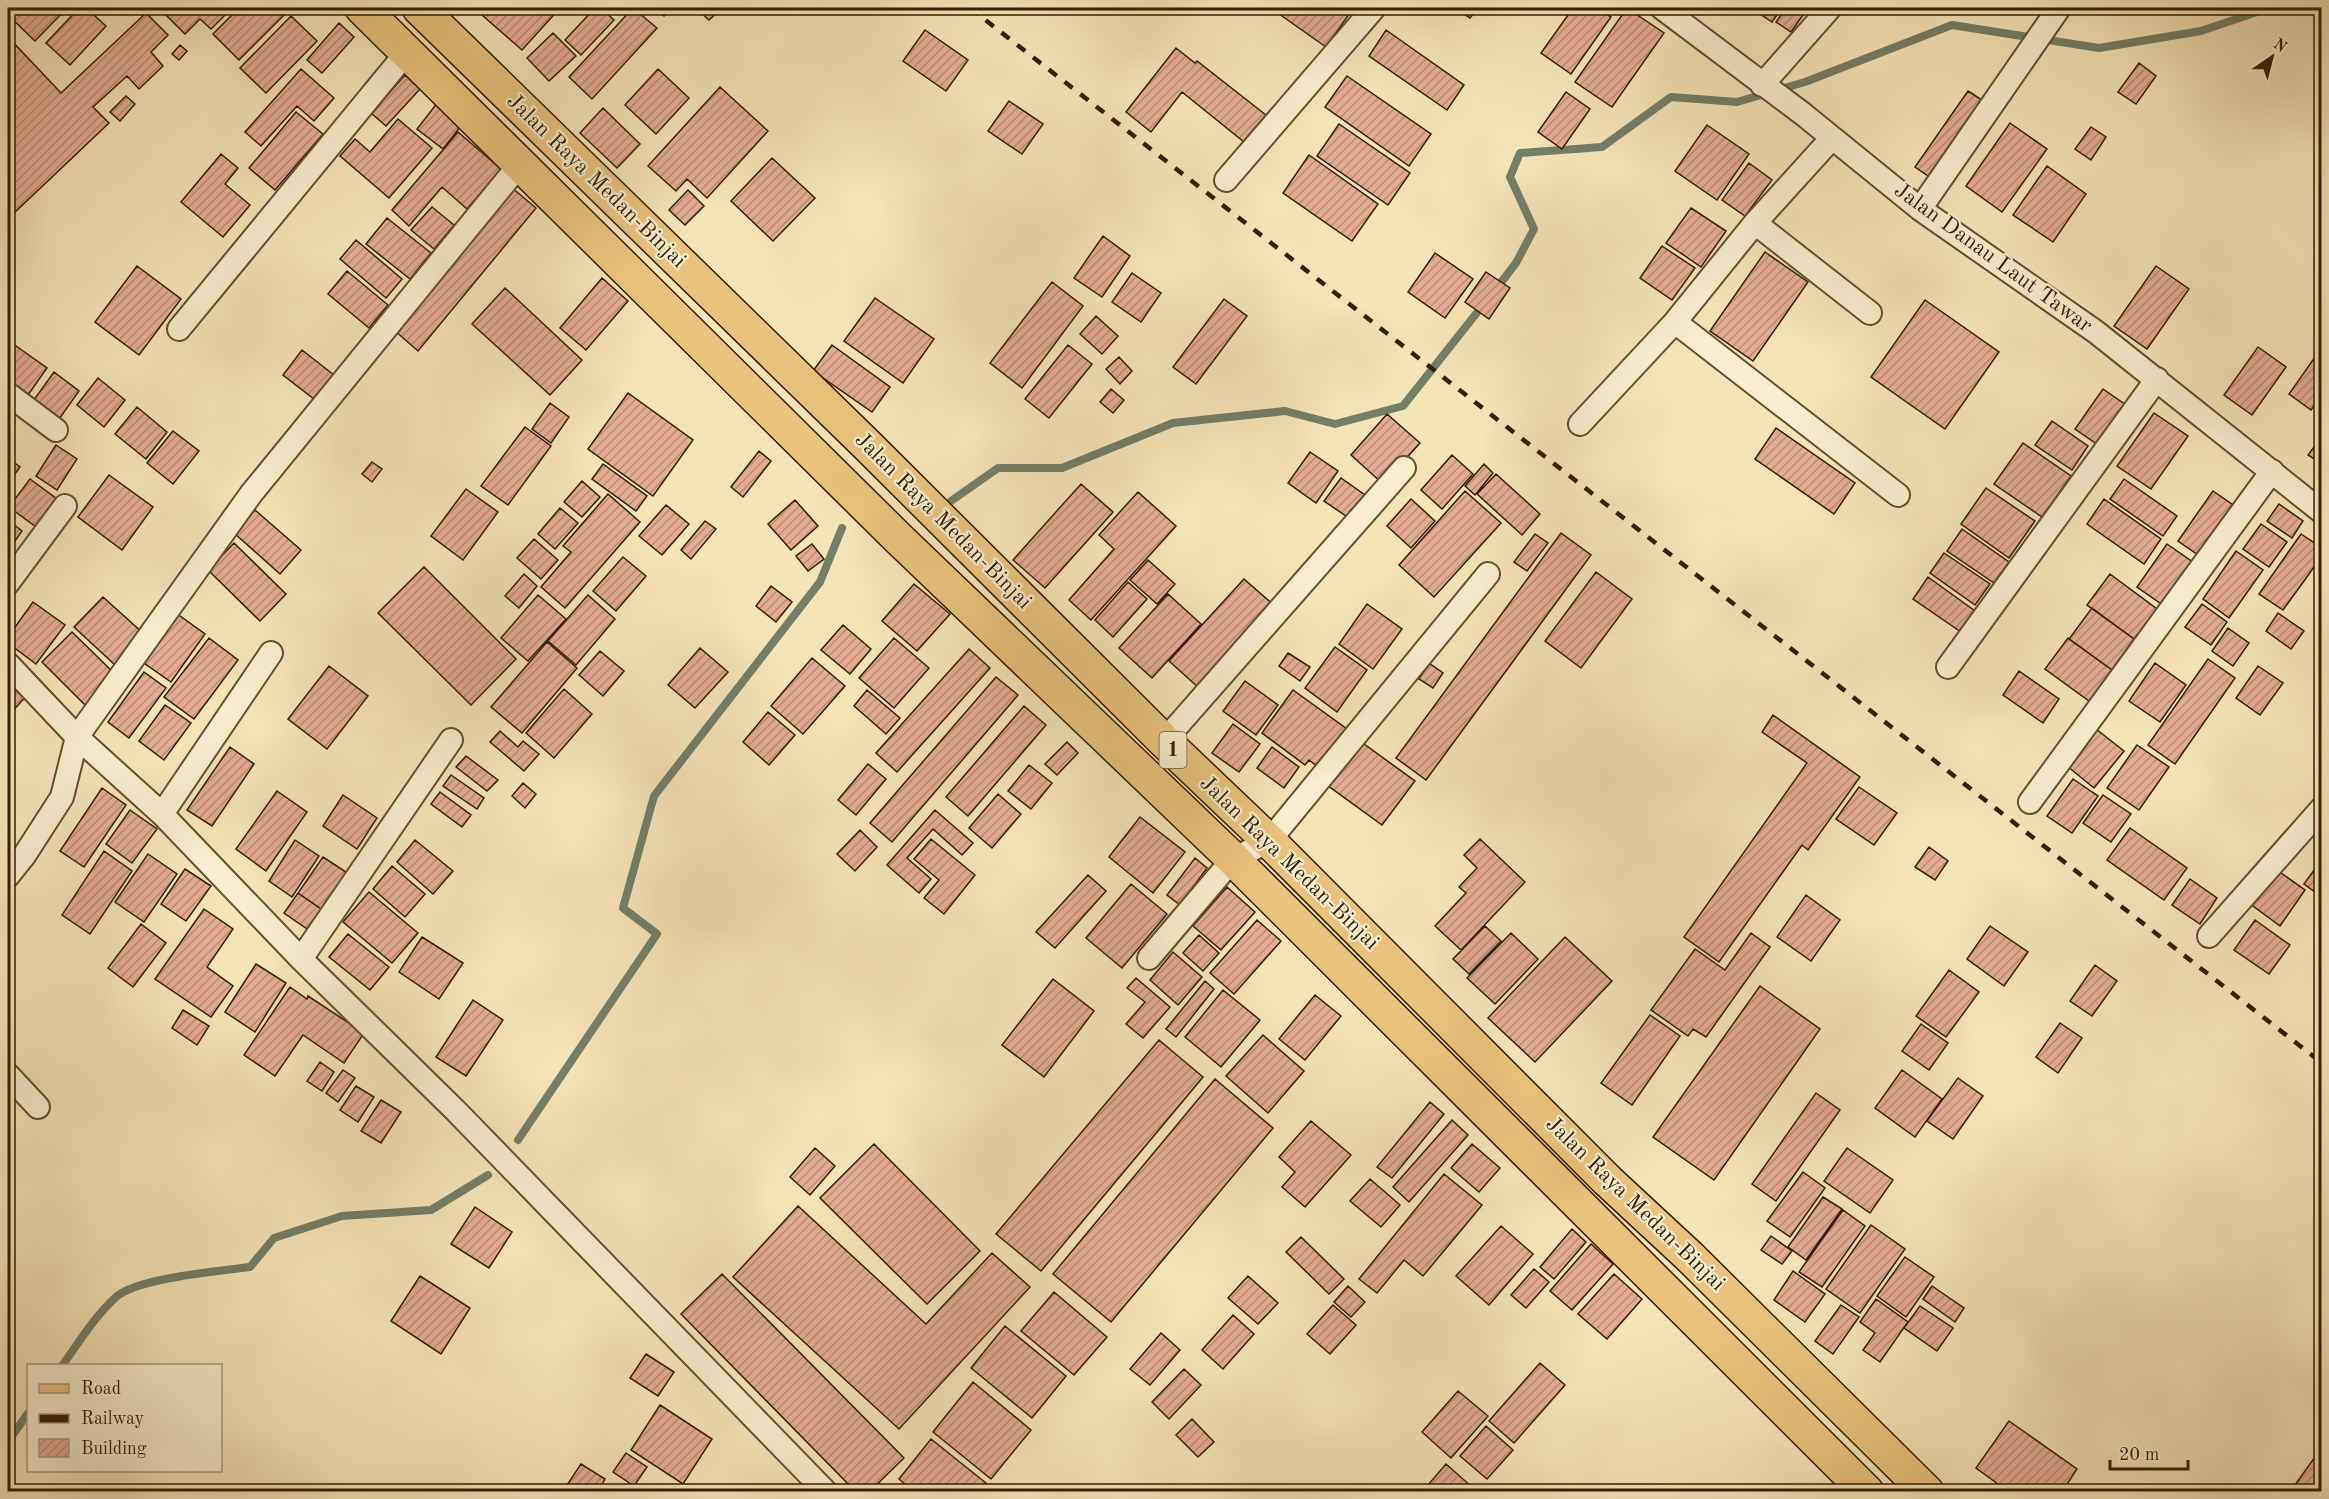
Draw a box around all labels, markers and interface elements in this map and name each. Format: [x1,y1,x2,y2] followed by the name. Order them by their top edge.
[2242,27,2302,87] north arrow
[2270,36,2290,57] text: N
[502,90,690,272] street label: Jalan Raya Medan-Binjai
[1890,179,2096,337] street label: Jalan Danau Laut Tawar
[851,429,1036,614] street label: Jalan Raya Medan-Binjai
[1160,732,1186,768] road number: 1
[1195,772,1383,954] street label: Jalan Raya Medan-Binjai
[1541,1113,1729,1295] street label: Jalan Raya Medan-Binjai
[27,1364,222,1472] legend
[81,1380,121,1398] text: Road
[81,1410,144,1428] text: Railway
[2110,1433,2188,1471] scale bar
[81,1440,147,1458] text: Building
[2119,1446,2159,1464] text: 20 m

